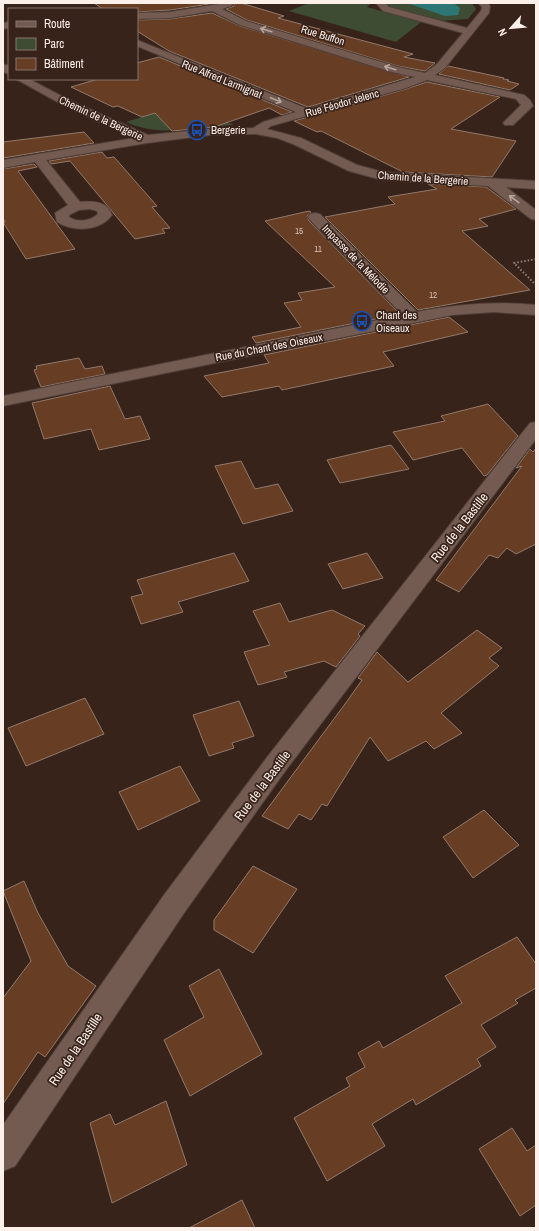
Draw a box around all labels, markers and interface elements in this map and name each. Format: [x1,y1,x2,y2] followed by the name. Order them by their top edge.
[8,8,138,80] legend
[491,8,531,48] north arrow
[44,16,70,32] text: Route
[299,22,347,48] street label: Rue Buffon
[259,26,272,33] one-way arrow
[494,26,510,39] text: N
[44,36,64,52] text: Parc
[44,56,84,72] text: Bâtiment
[180,57,265,102] street label: Rue Alfred Larmignat
[384,64,397,71] one-way arrow
[304,86,381,120] street label: Rue Féodor Jelenc
[57,92,145,144] street label: Chemin de la Bergerie
[270,97,282,105] one-way arrow
[186,119,208,141] bus stop icon: Bergerie
[211,123,246,137] place label: Bergerie
[377,168,469,188] street label: Chemin de la Bergerie
[509,195,520,203] one-way arrow
[319,221,393,297] street label: Impasse de la Mélodie
[295,225,303,237] house number: 15
[314,243,322,255] house number: 11
[429,289,437,301] house number: 12
[376,308,418,335] place label: Chant des Oiseaux
[351,310,373,332] bus stop icon: Chant des Oiseaux
[214,330,324,364] street label: Rue du Chant des Oiseaux
[427,489,492,565] street label: Rue de la Bastille
[230,747,294,824] street label: Rue de la Bastille
[45,1010,106,1089] street label: Rue de la Bastille

